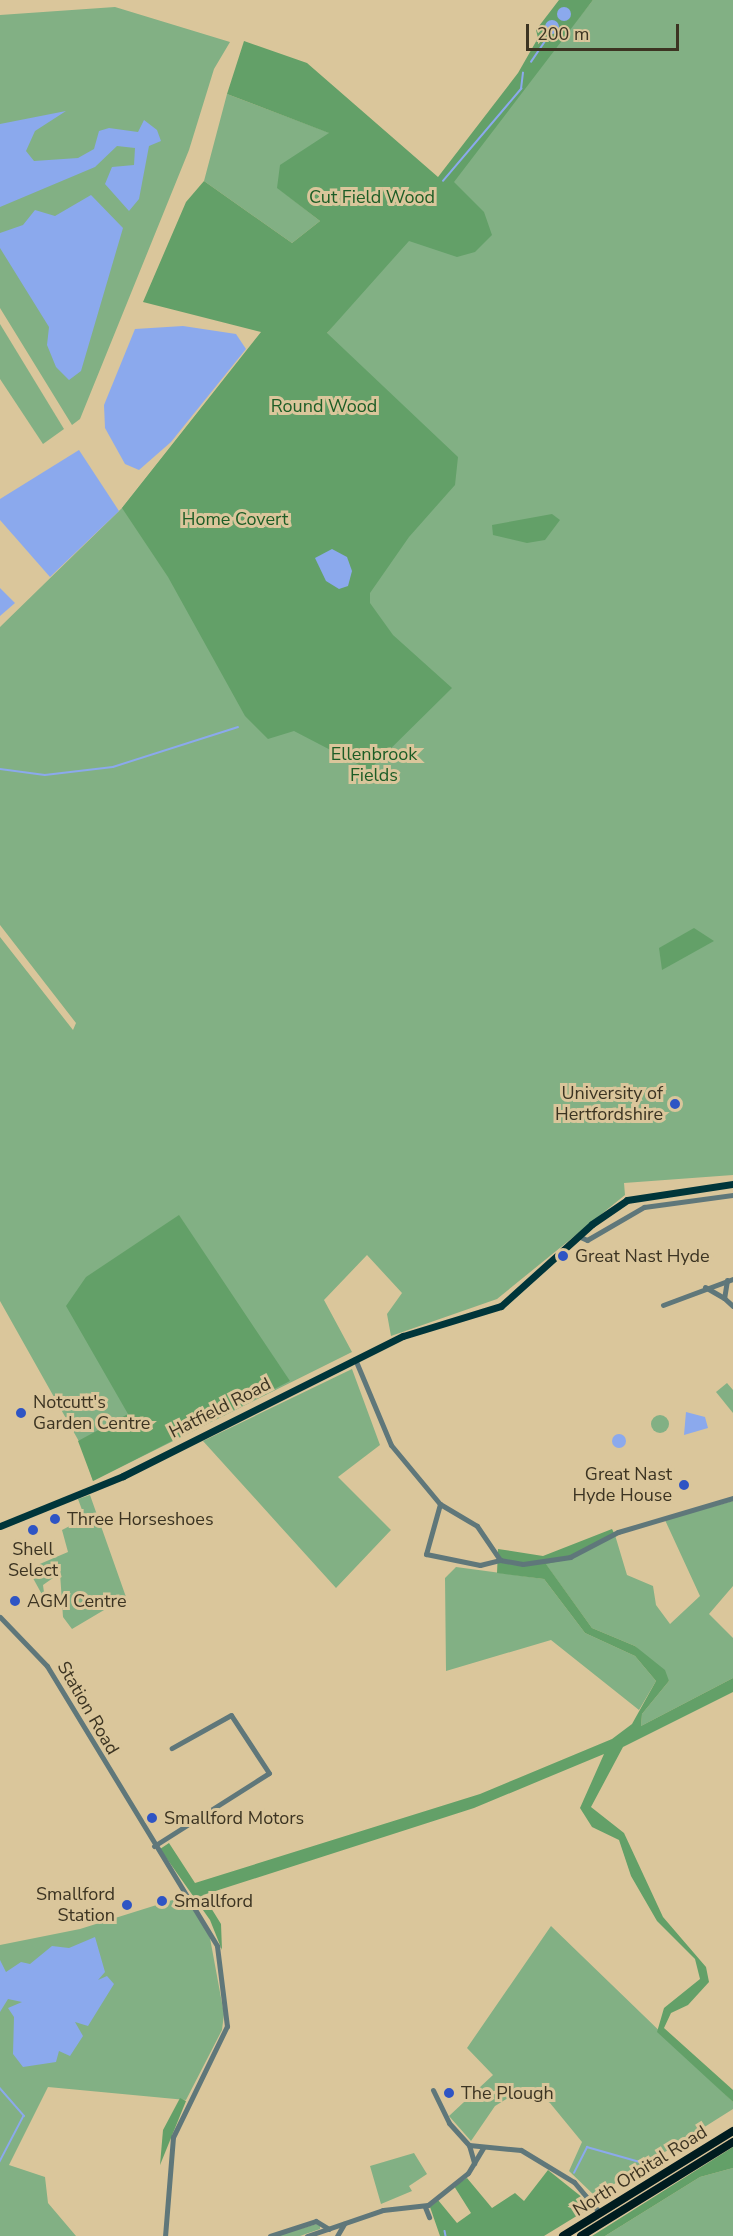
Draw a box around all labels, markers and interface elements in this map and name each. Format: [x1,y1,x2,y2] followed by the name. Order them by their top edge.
[529,12,682,50] scale bar
[537,22,589,46] text: 200 m
[309,186,435,208] park label: Cut Field Wood
[271,395,377,417] park label: Round Wood
[182,508,288,530] park label: Home Covert
[331,744,417,786] park label: Ellenbrook Fields
[555,1083,663,1126] place label: University of Hertfordshire
[668,1097,682,1111] marker: University of Hertfordshire
[575,1245,710,1267] place label: Great Nast Hyde
[556,1249,570,1263] marker: Great Nast Hyde
[165,1373,275,1443] street label: Hatfield Road
[33,1392,150,1434] place label: Notcutt's Garden Centre
[14,1406,28,1420] marker: Notcutt's Garden Centre
[572,1464,672,1506] place label: Great Nast Hyde House
[677,1478,691,1492] marker: Great Nast Hyde House
[67,1508,214,1530] place label: Three Horseshoes
[48,1512,62,1526] marker: Three Horseshoes
[26,1523,40,1537] marker: Shell Select
[8,1539,58,1582] place label: Shell Select
[27,1590,126,1612] place label: AGM Centre
[8,1594,22,1608] marker: AGM Centre
[53,1658,123,1758] street label: Station Road
[164,1807,304,1829] place label: Smallford Motors
[145,1811,159,1825] marker: Smallford Motors
[36,1884,115,1926] place label: Smallford Station
[174,1890,253,1912] place label: Smallford
[155,1894,169,1908] marker: Smallford
[120,1898,134,1912] marker: Smallford Station
[461,2082,554,2104] place label: The Plough
[442,2086,456,2100] marker: The Plough
[569,2121,711,2221] street label: North Orbital Road

